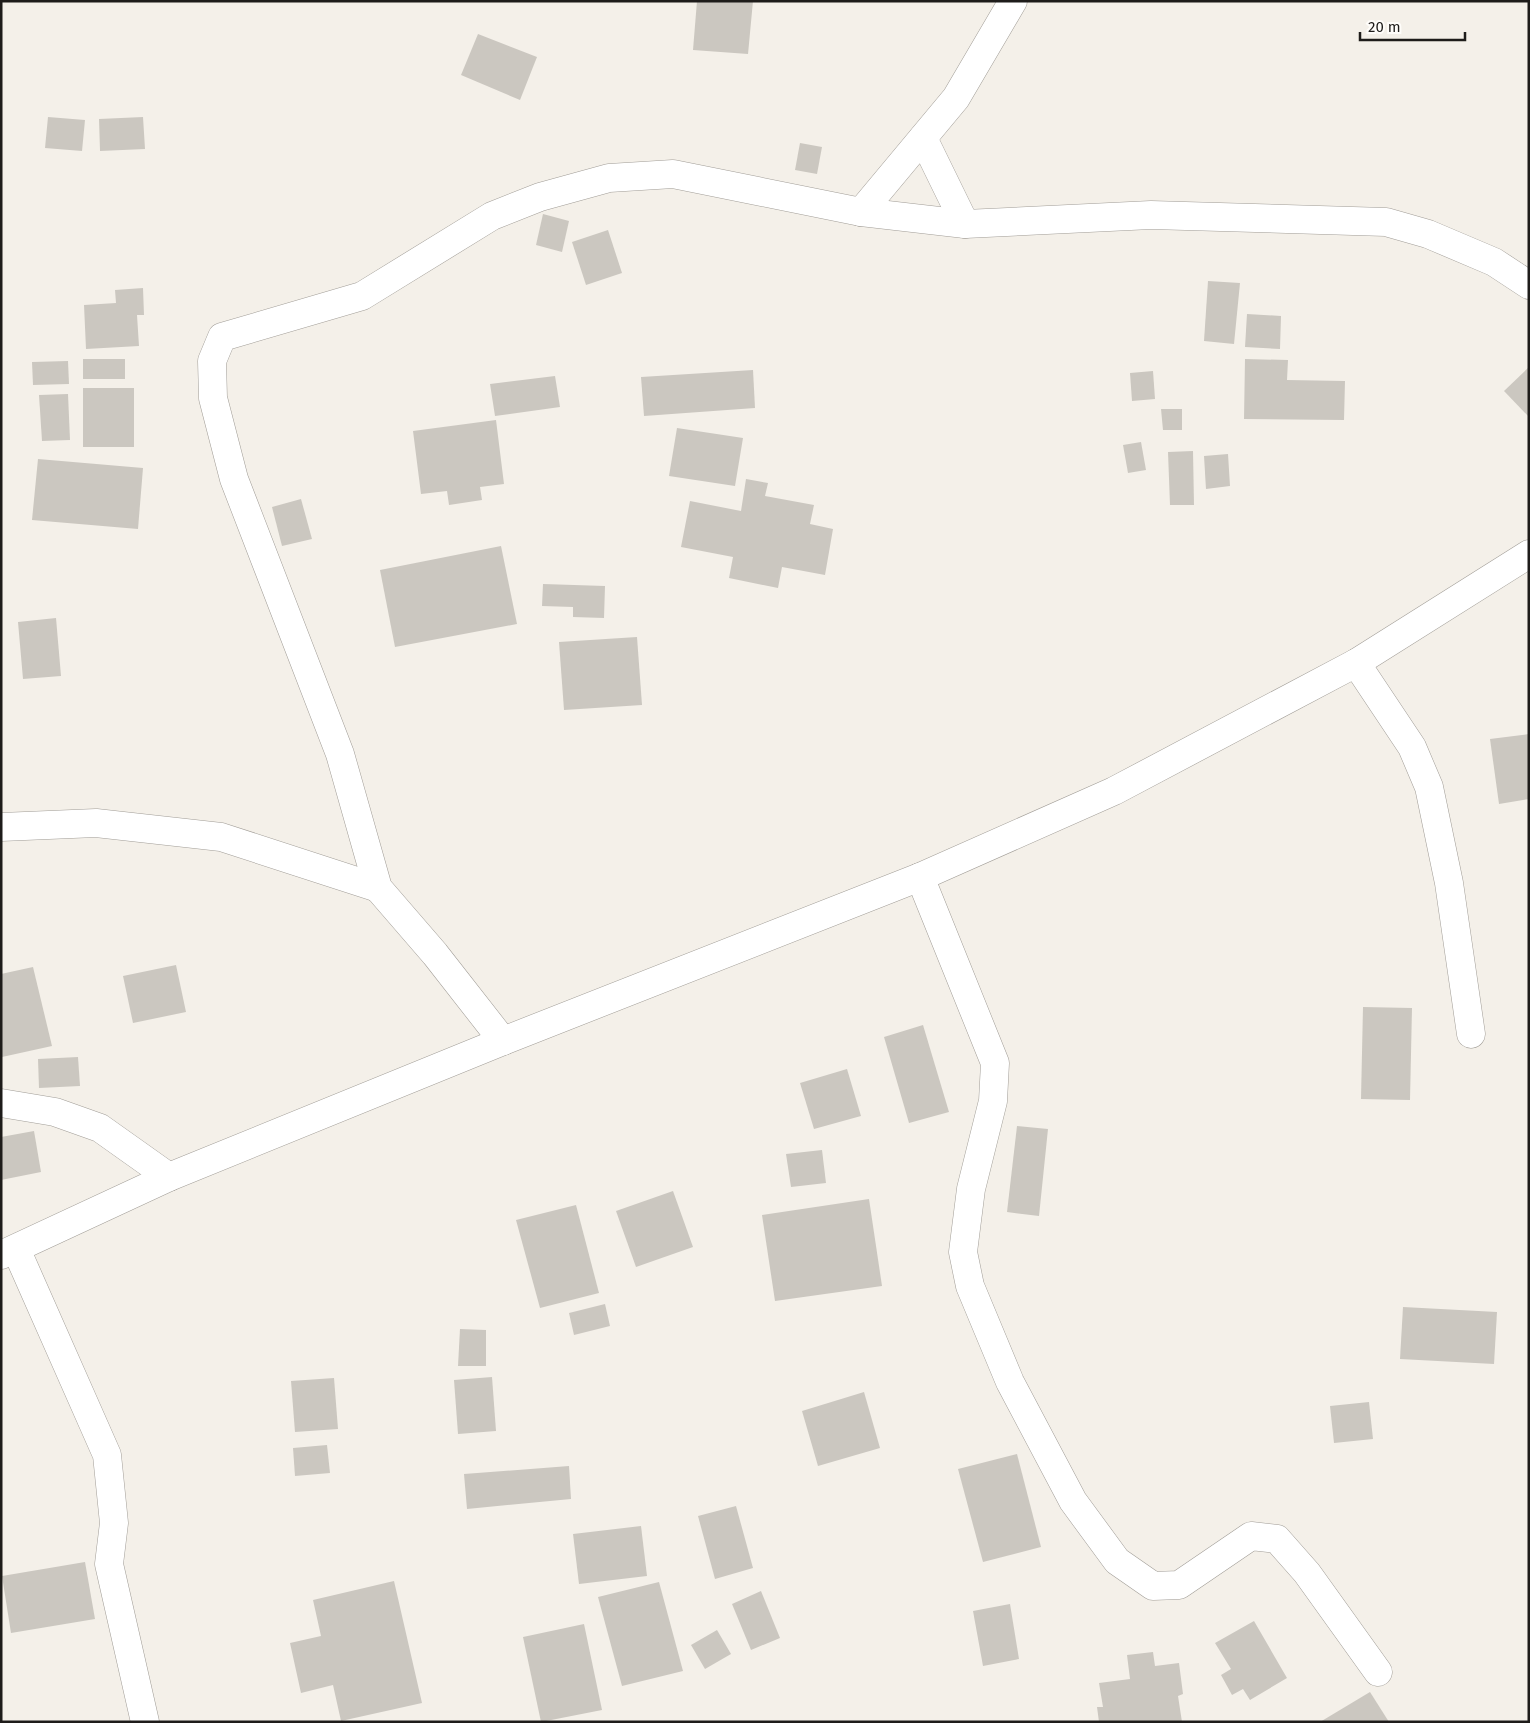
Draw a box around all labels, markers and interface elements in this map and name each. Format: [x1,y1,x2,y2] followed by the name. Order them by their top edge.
[1360,10,1465,42] scale bar
[1368,18,1401,36] text: 20 m

